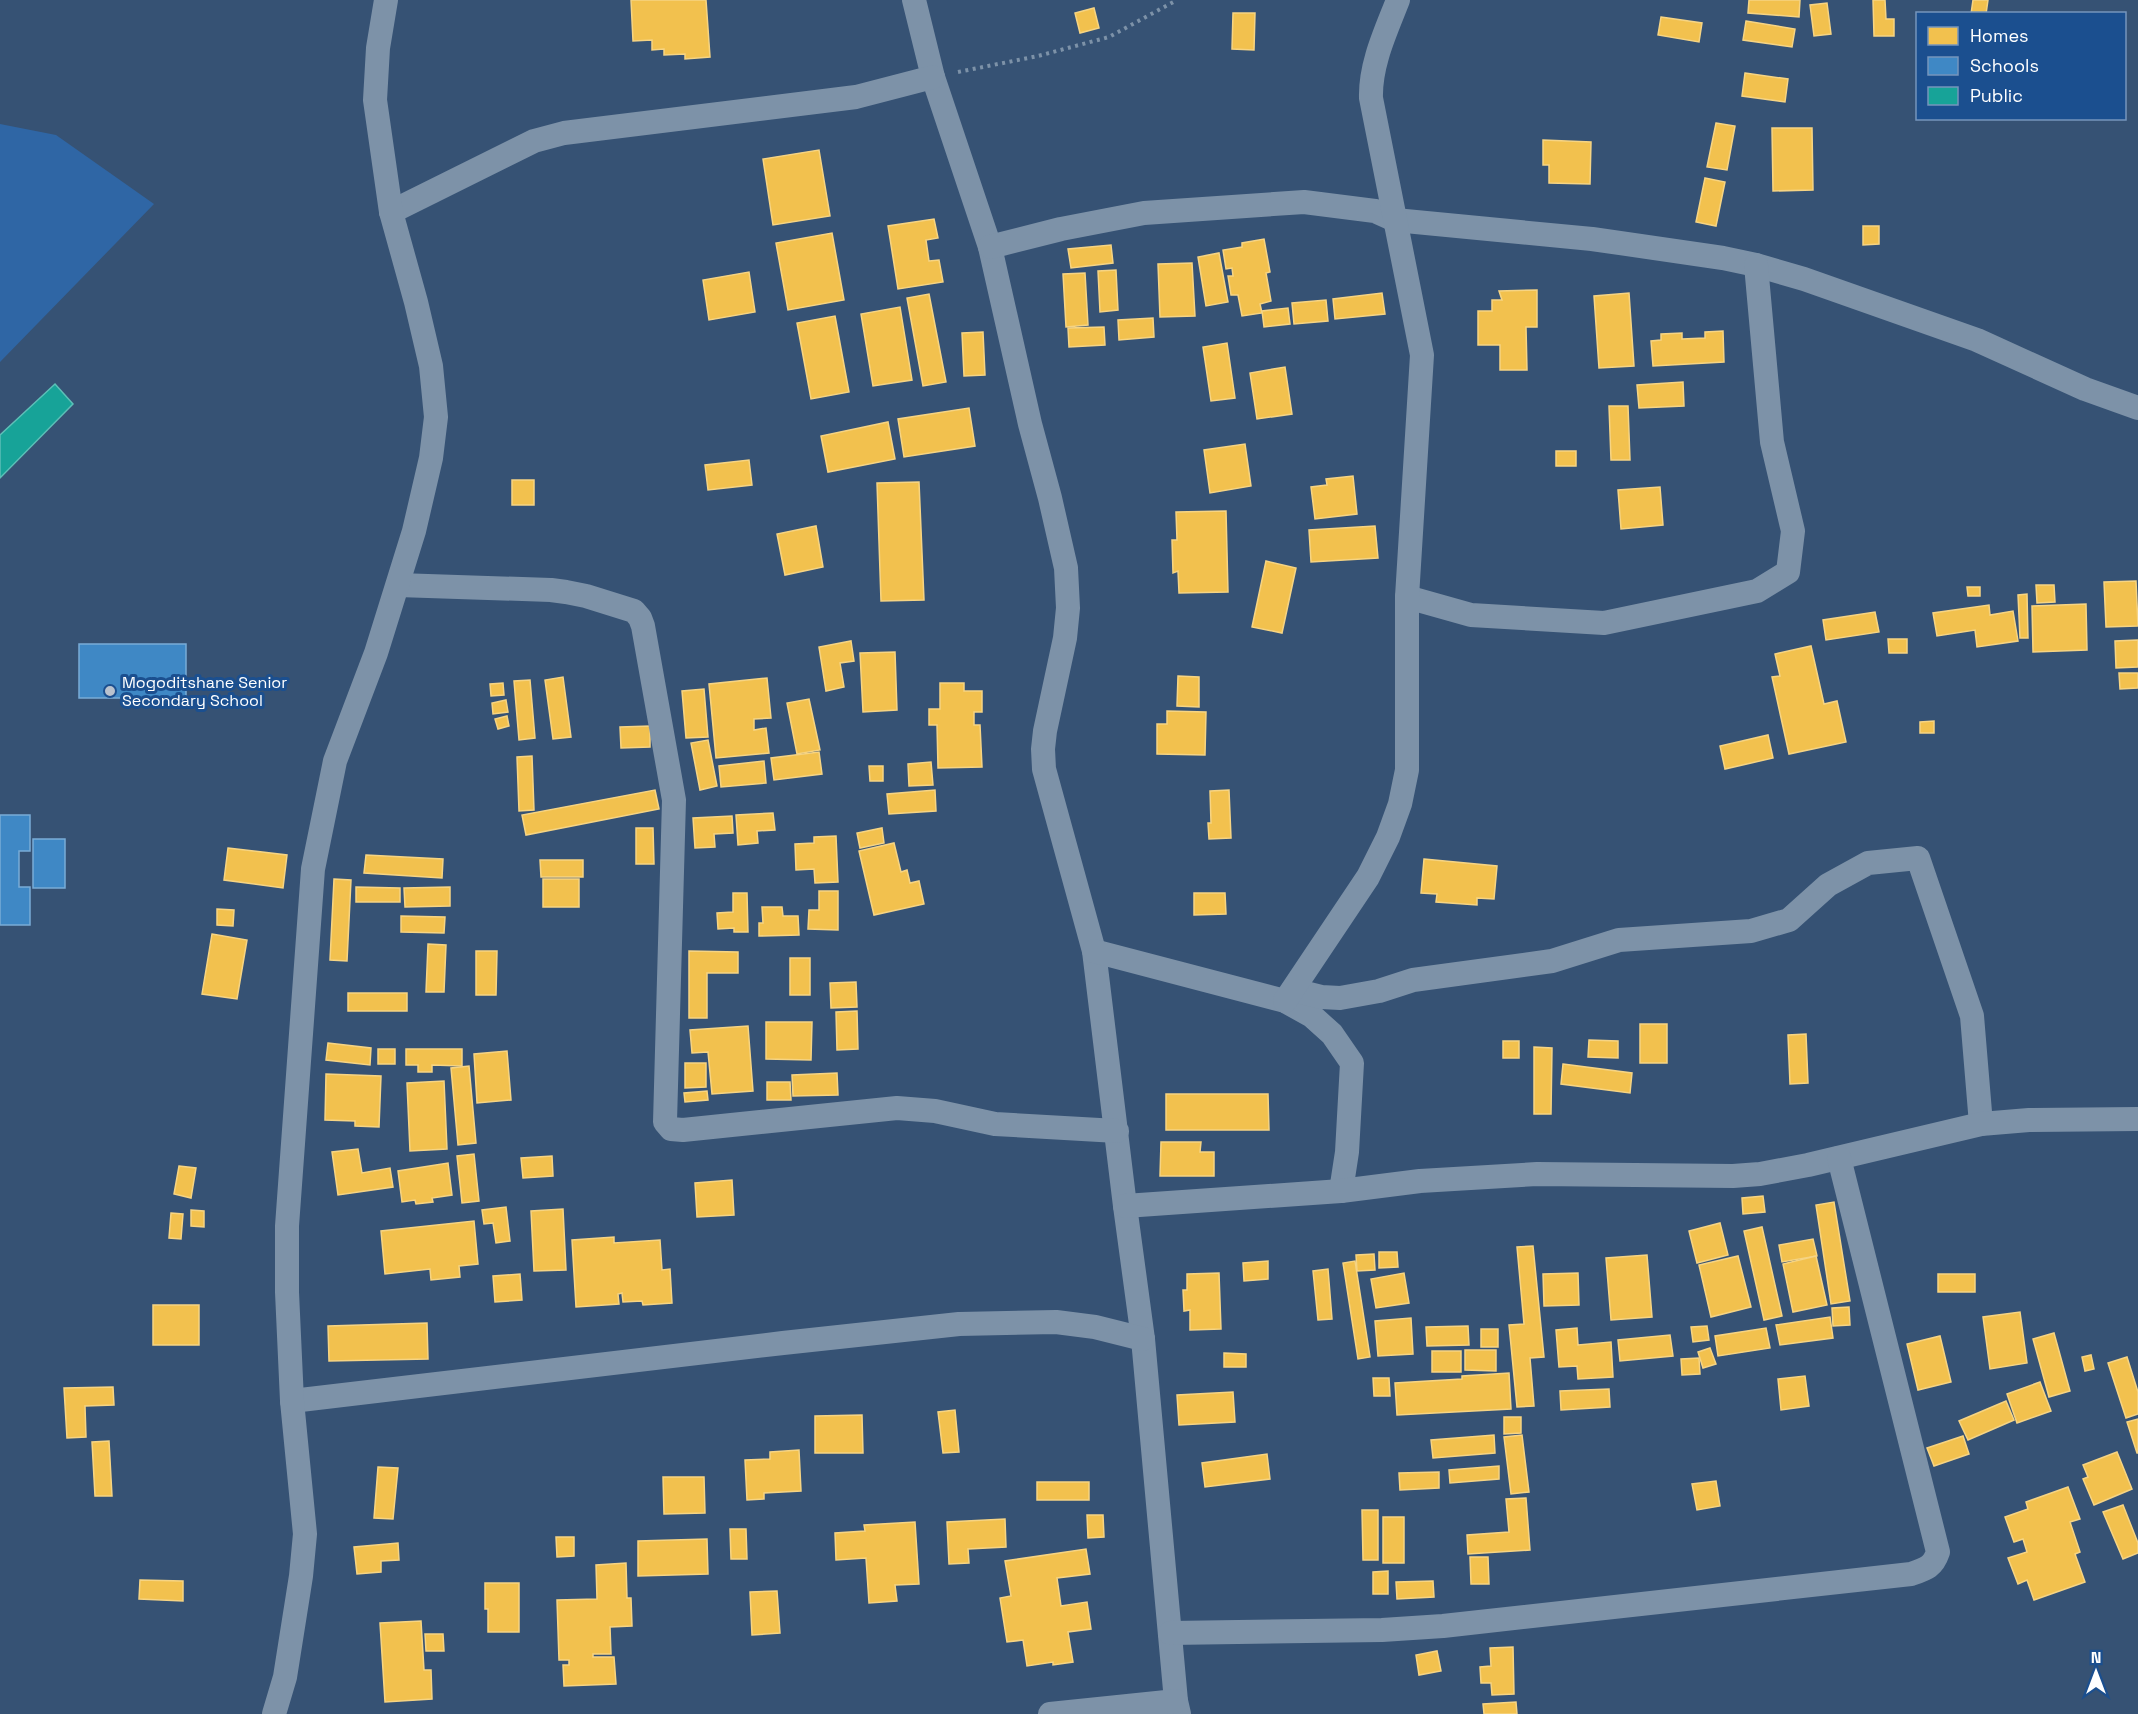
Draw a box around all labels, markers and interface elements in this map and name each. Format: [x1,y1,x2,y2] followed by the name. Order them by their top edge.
[1916,12,2126,120] legend
[1970,24,2029,47] text: Homes
[1970,54,2039,77] text: Schools
[1970,84,2023,107] text: Public
[122,672,287,711] place label: Mogoditshane Senior Secondary School
[103,684,117,698] marker: Mogoditshane Senior Secondary School
[2066,1642,2126,1702] north arrow
[2091,1647,2101,1668] text: N

